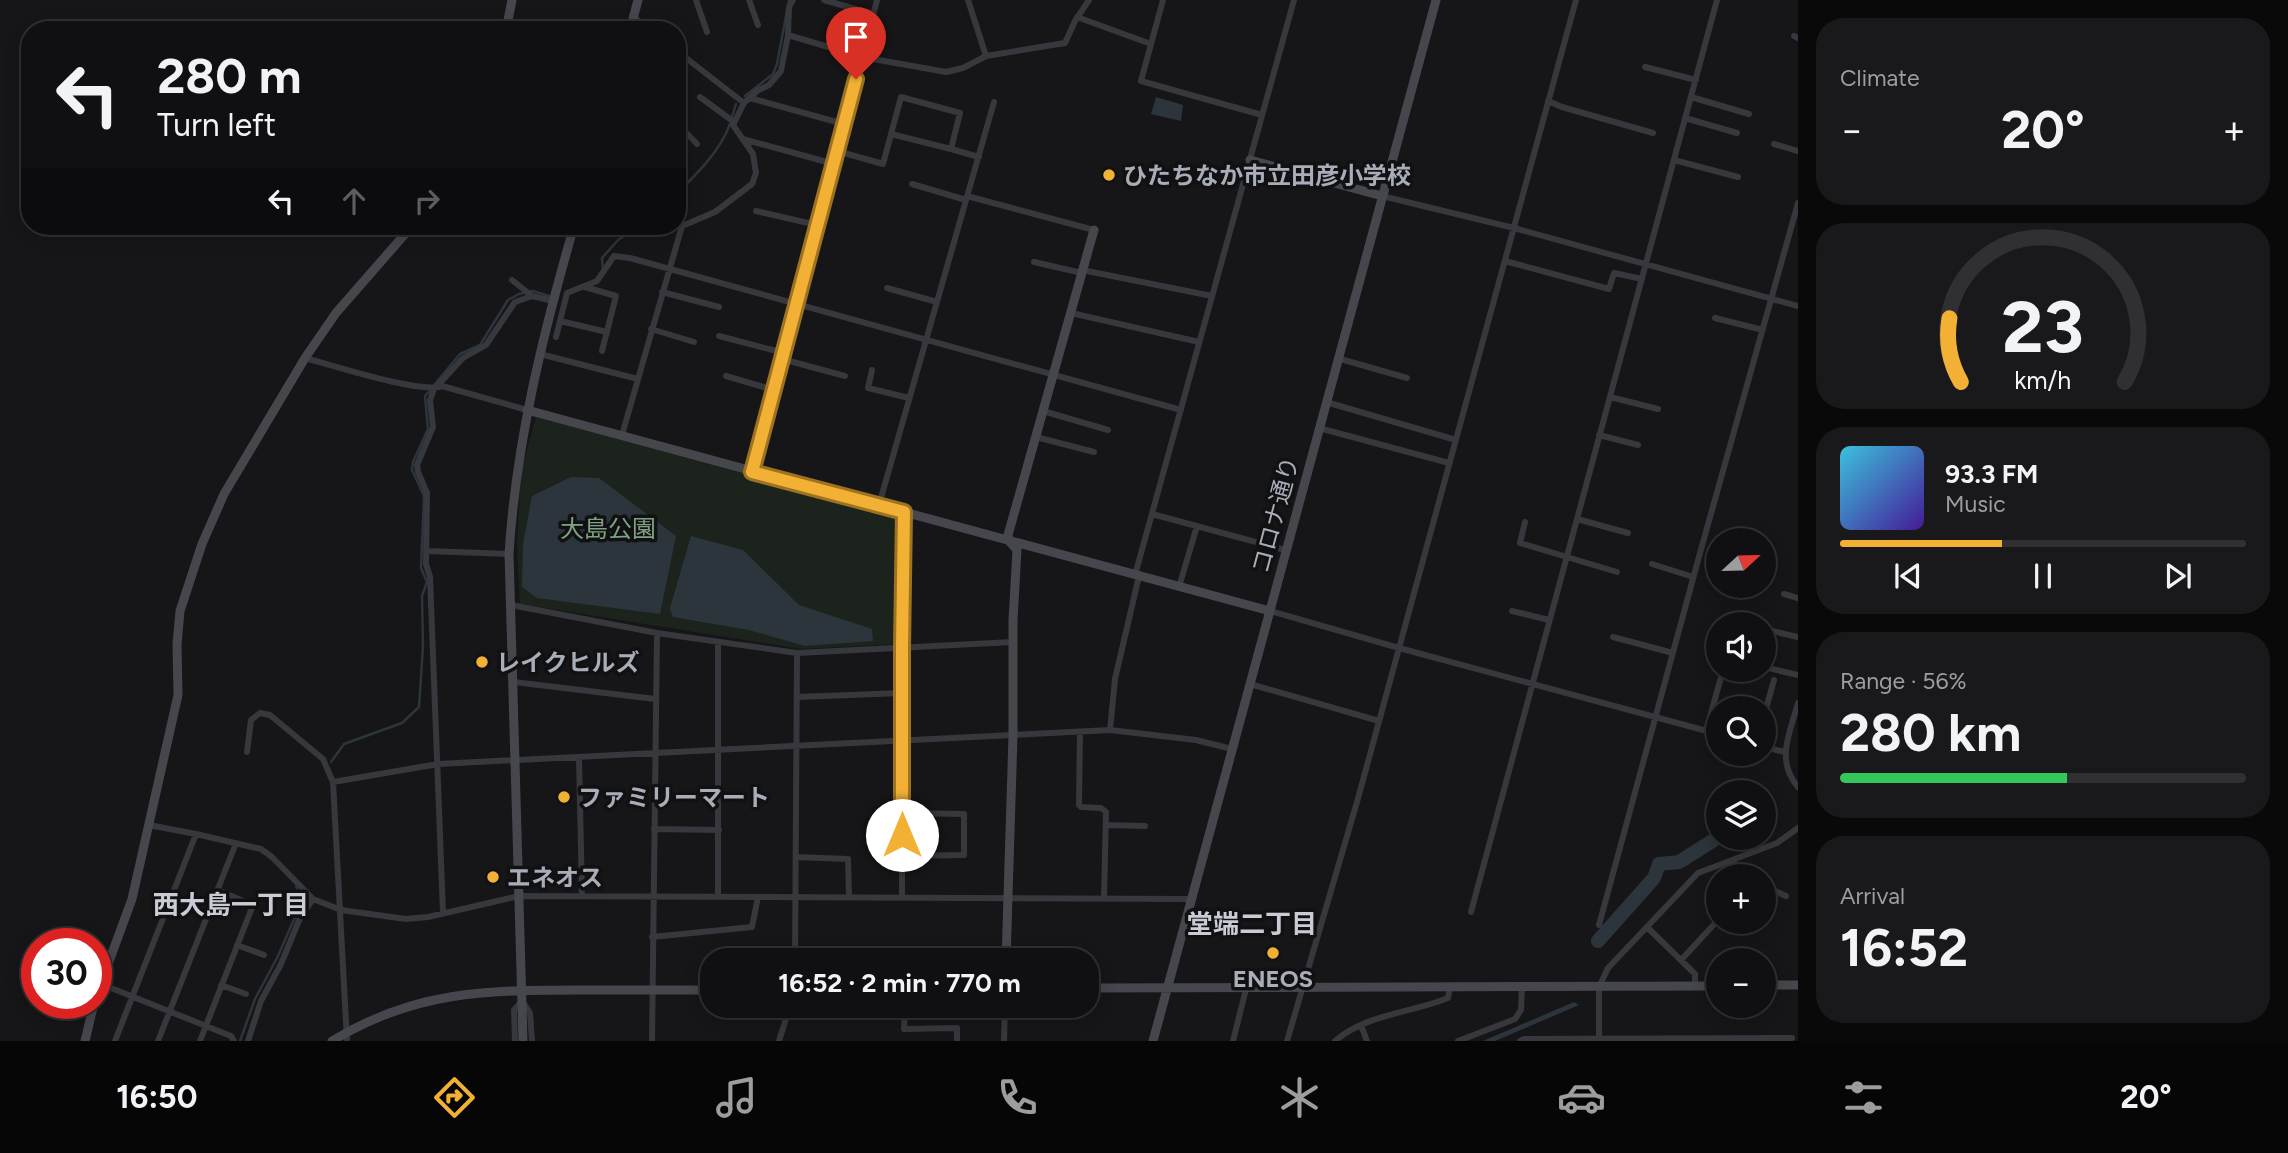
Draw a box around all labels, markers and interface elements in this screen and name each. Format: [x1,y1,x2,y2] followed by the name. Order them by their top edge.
[826,7,886,79] pin
[837,18,875,56] icon: arrive
[157,46,302,105] text: 280 m
[42,49,133,140] icon: left
[1840,64,1919,92] text: Climate
[2001,99,2085,161] text: 20°
[157,106,276,144] text: Turn left
[1840,107,1864,153] text: −
[2222,107,2246,153] text: +
[1123,161,1411,190] place label: ひたちなか市立田彦小学校
[1101,167,1117,183] marker: ひたちなか市立田彦小学校
[262,182,300,220] icon: left
[335,182,373,220] icon: ahead
[408,182,446,220] icon: right
[2002,283,2084,370] text: 23
[2014,365,2072,395] text: km/h
[1245,453,1305,577] street label: コロナ通り
[1945,458,2038,490] text: 93.3 FM
[1945,490,2006,518] text: Music
[560,514,656,543] park label: 大島公園
[1706,528,1776,598] north arrow
[1706,528,1776,1018] map controls
[1889,557,1927,595] icon: previous
[2024,557,2062,595] icon: pause
[2159,557,2197,595] icon: next
[1706,612,1776,682] button: sound
[496,648,640,677] place label: レイクヒルズ
[474,654,490,670] marker: レイクヒルズ
[1840,667,1967,695] text: Range · 56%
[1706,696,1776,766] button: search
[1840,702,2021,764] text: 280 km
[1706,780,1776,850] button: layers
[578,783,770,812] place label: ファミリーマート
[556,789,572,805] marker: ファミリーマート
[865,798,939,872] position arrow
[507,863,603,892] place label: エネオス
[1706,864,1776,934] button: +
[485,869,501,885] marker: エネオス
[1840,882,1905,910] text: Arrival
[153,889,309,921] district label: 西大島一丁目
[1187,908,1317,940] district label: 堂端二丁目
[1840,917,1968,979] text: 16:52
[21,928,112,1019] speed limit sign: 30
[1265,945,1281,961] marker: ENEOS
[1706,948,1776,1018] button: −
[1233,964,1313,993] place label: ENEOS
[778,967,1021,999] text: 16:52 · 2 min · 770 m
[430,1073,479,1122] icon: directions
[712,1073,761,1122] icon: music
[993,1073,1042,1122] icon: phone
[1275,1073,1324,1122] icon: climate
[1557,1073,1606,1122] icon: car
[1839,1073,1888,1122] icon: filters
[116,1078,197,1116] text: 16:50
[2120,1078,2172,1116] text: 20°

